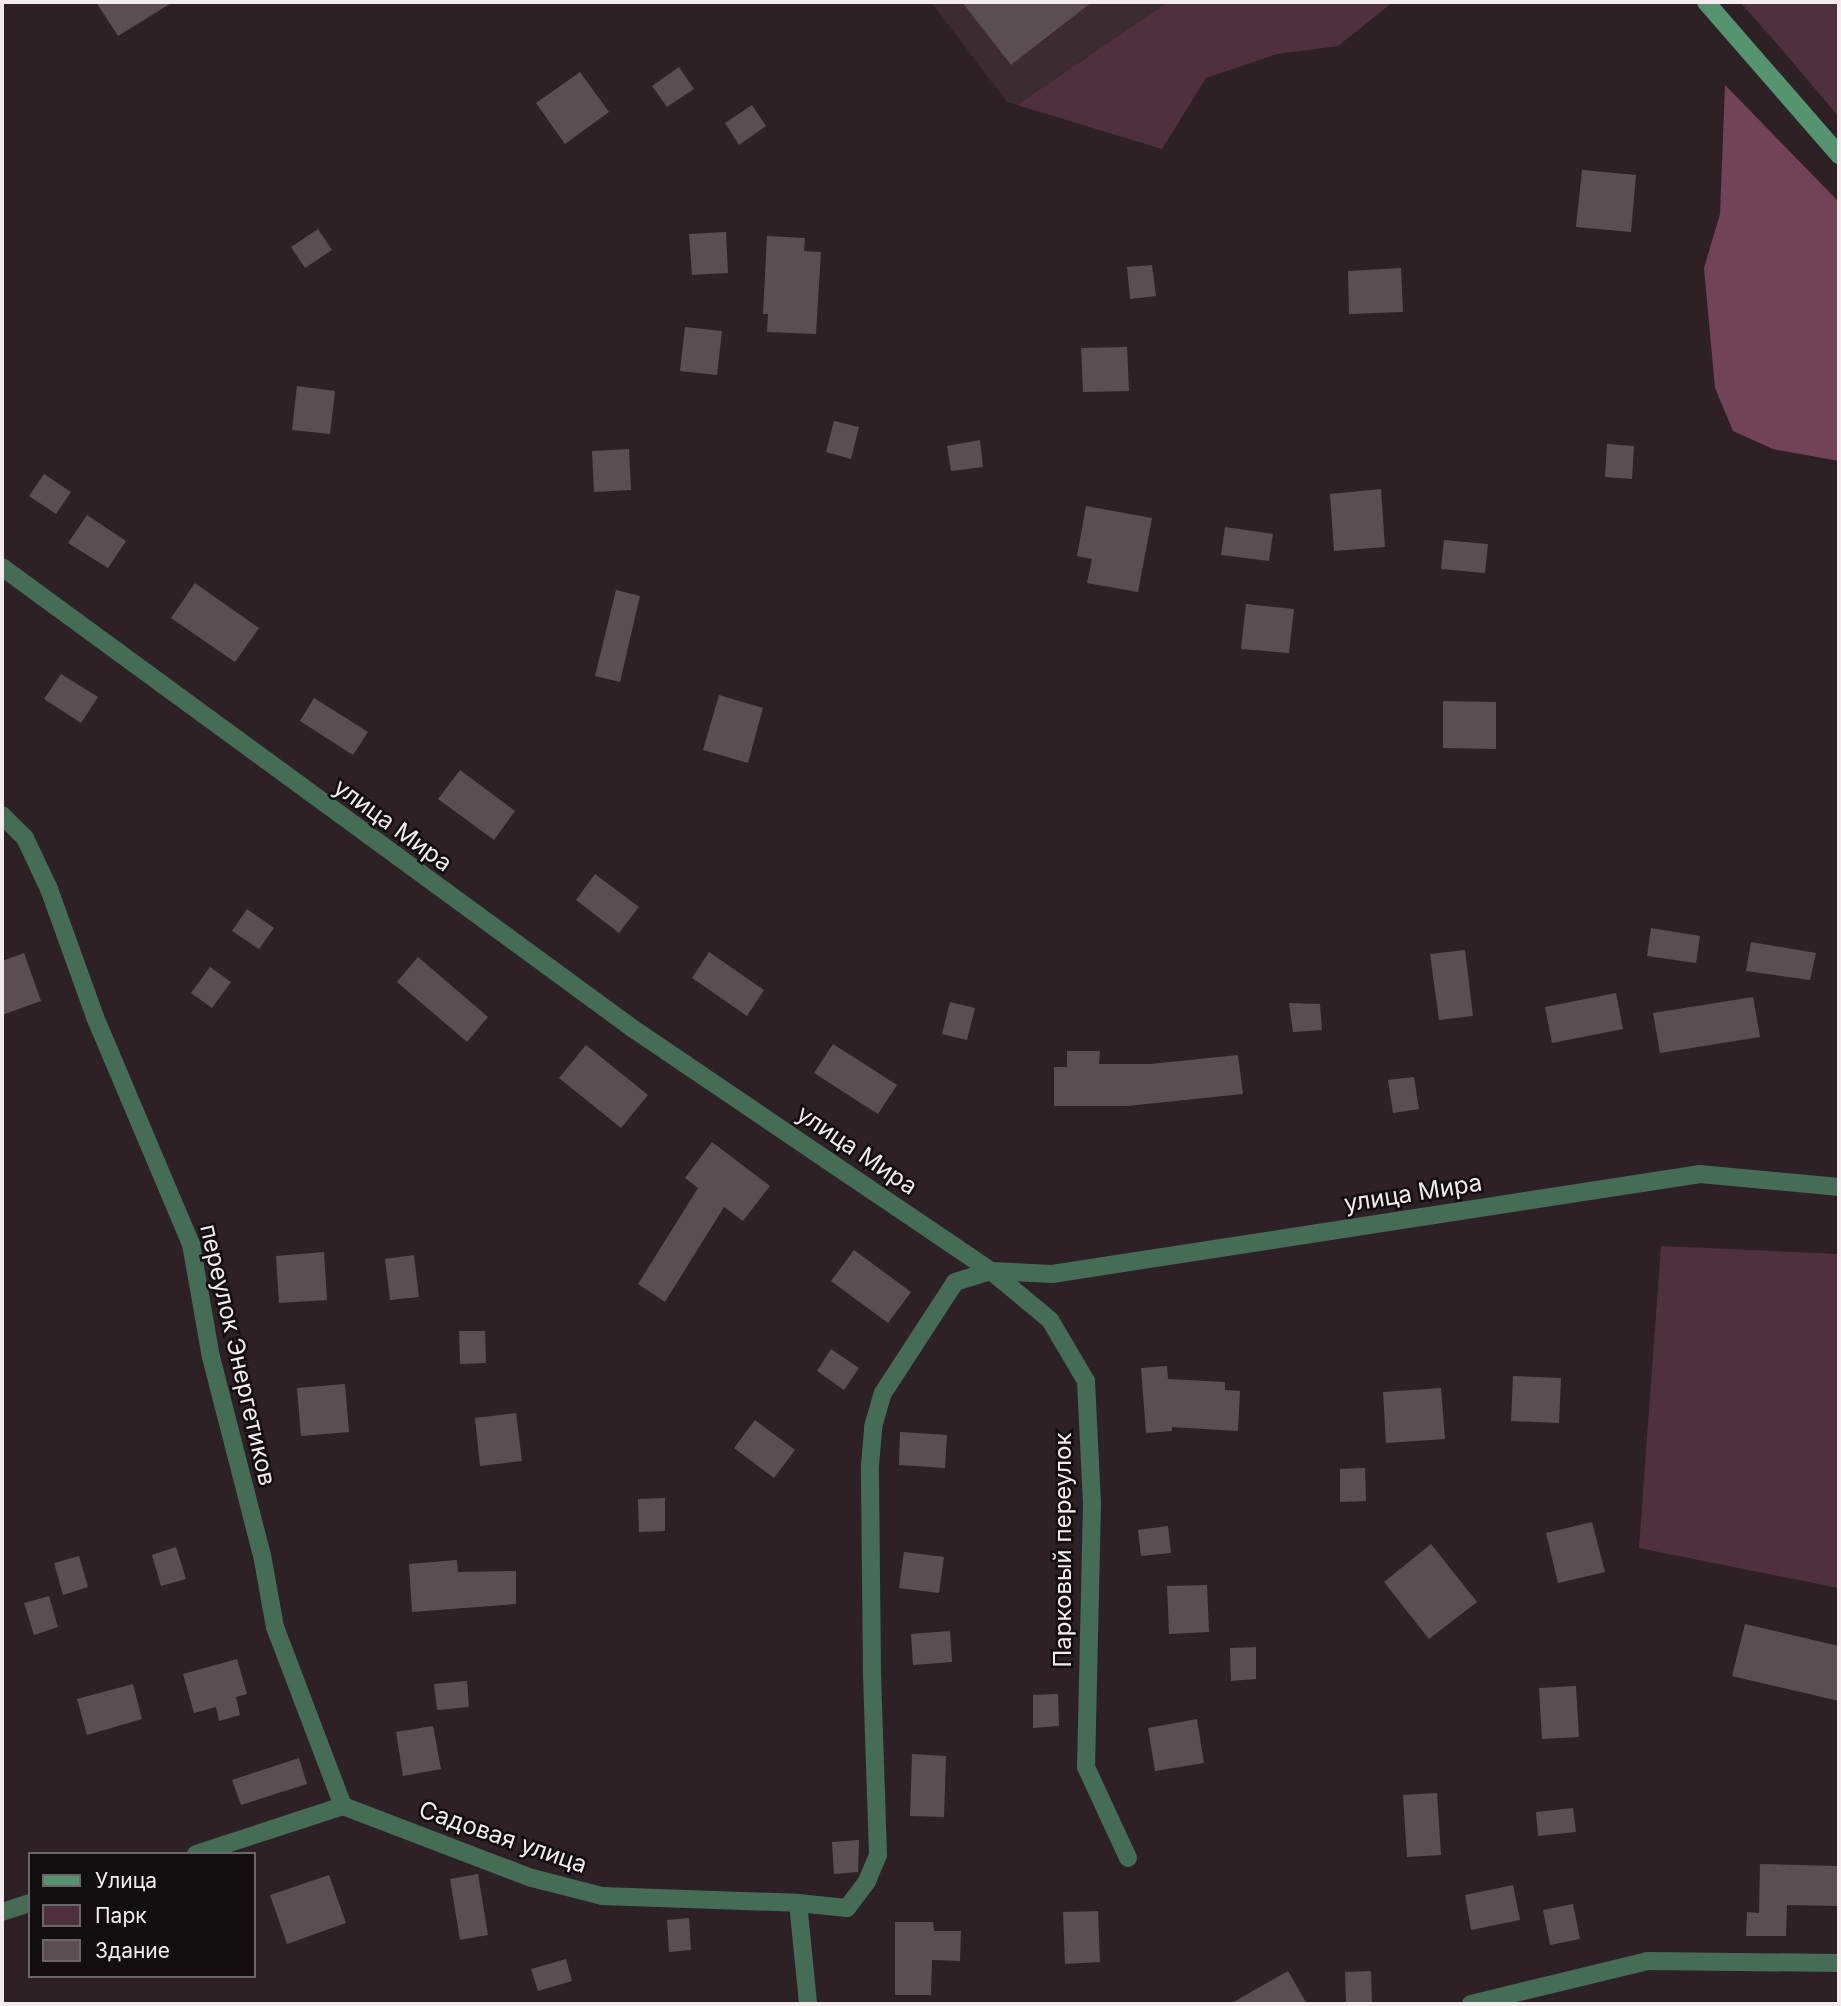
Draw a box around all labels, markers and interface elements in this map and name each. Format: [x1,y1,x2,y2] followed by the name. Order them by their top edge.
[328,772,458,878] street label: улица Мира
[791,1099,923,1201] street label: улица Мира
[1342,1168,1484,1218] street label: улица Мира
[194,1222,282,1488] street label: переулок Энергетиков
[1049,1433,1077,1667] street label: Парковый переулок
[415,1795,591,1879] street label: Садовая улица
[28,1852,256,1978] legend
[95,1868,157,1893] text: Улица
[95,1903,147,1928] text: Парк
[95,1938,170,1963] text: Здание

